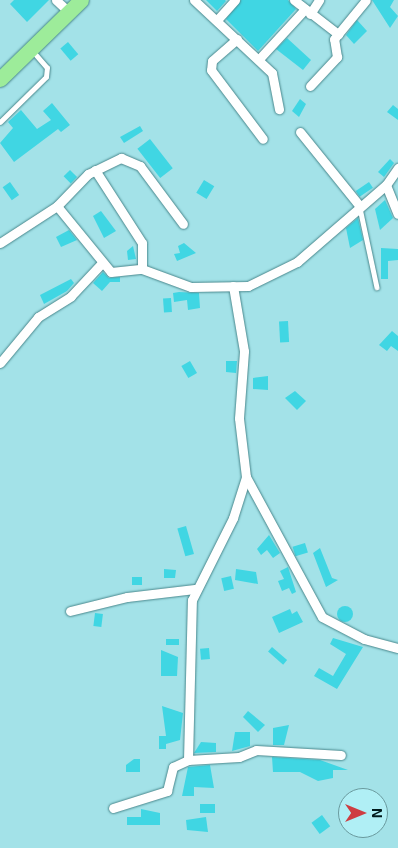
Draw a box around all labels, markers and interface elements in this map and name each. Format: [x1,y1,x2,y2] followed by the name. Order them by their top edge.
[338,788,388,838] north arrow
[369,808,386,818] text: N

